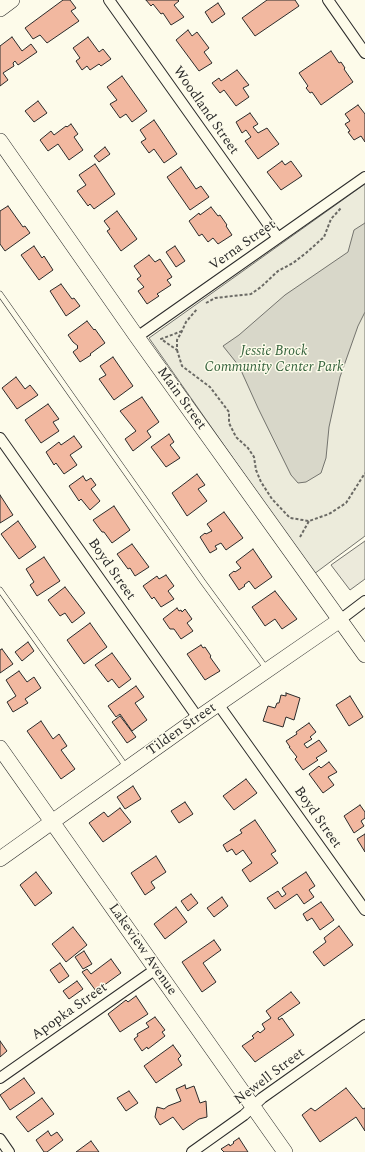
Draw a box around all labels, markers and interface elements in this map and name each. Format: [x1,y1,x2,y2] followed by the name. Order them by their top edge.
[168,64,242,158] street label: Woodland Street
[207,217,279,275] street label: Verna Street
[204,344,344,376] park label: Jessie Brock Community Center Park
[153,365,209,433] street label: Main Street
[84,536,138,604] street label: Boyd Street
[144,700,220,760] street label: Tilden Street
[290,784,344,852] street label: Boyd Street
[104,901,180,999] street label: Lakeview Avenue
[29,980,111,1044] street label: Apopka Street
[232,1045,308,1109] street label: Newell Street

